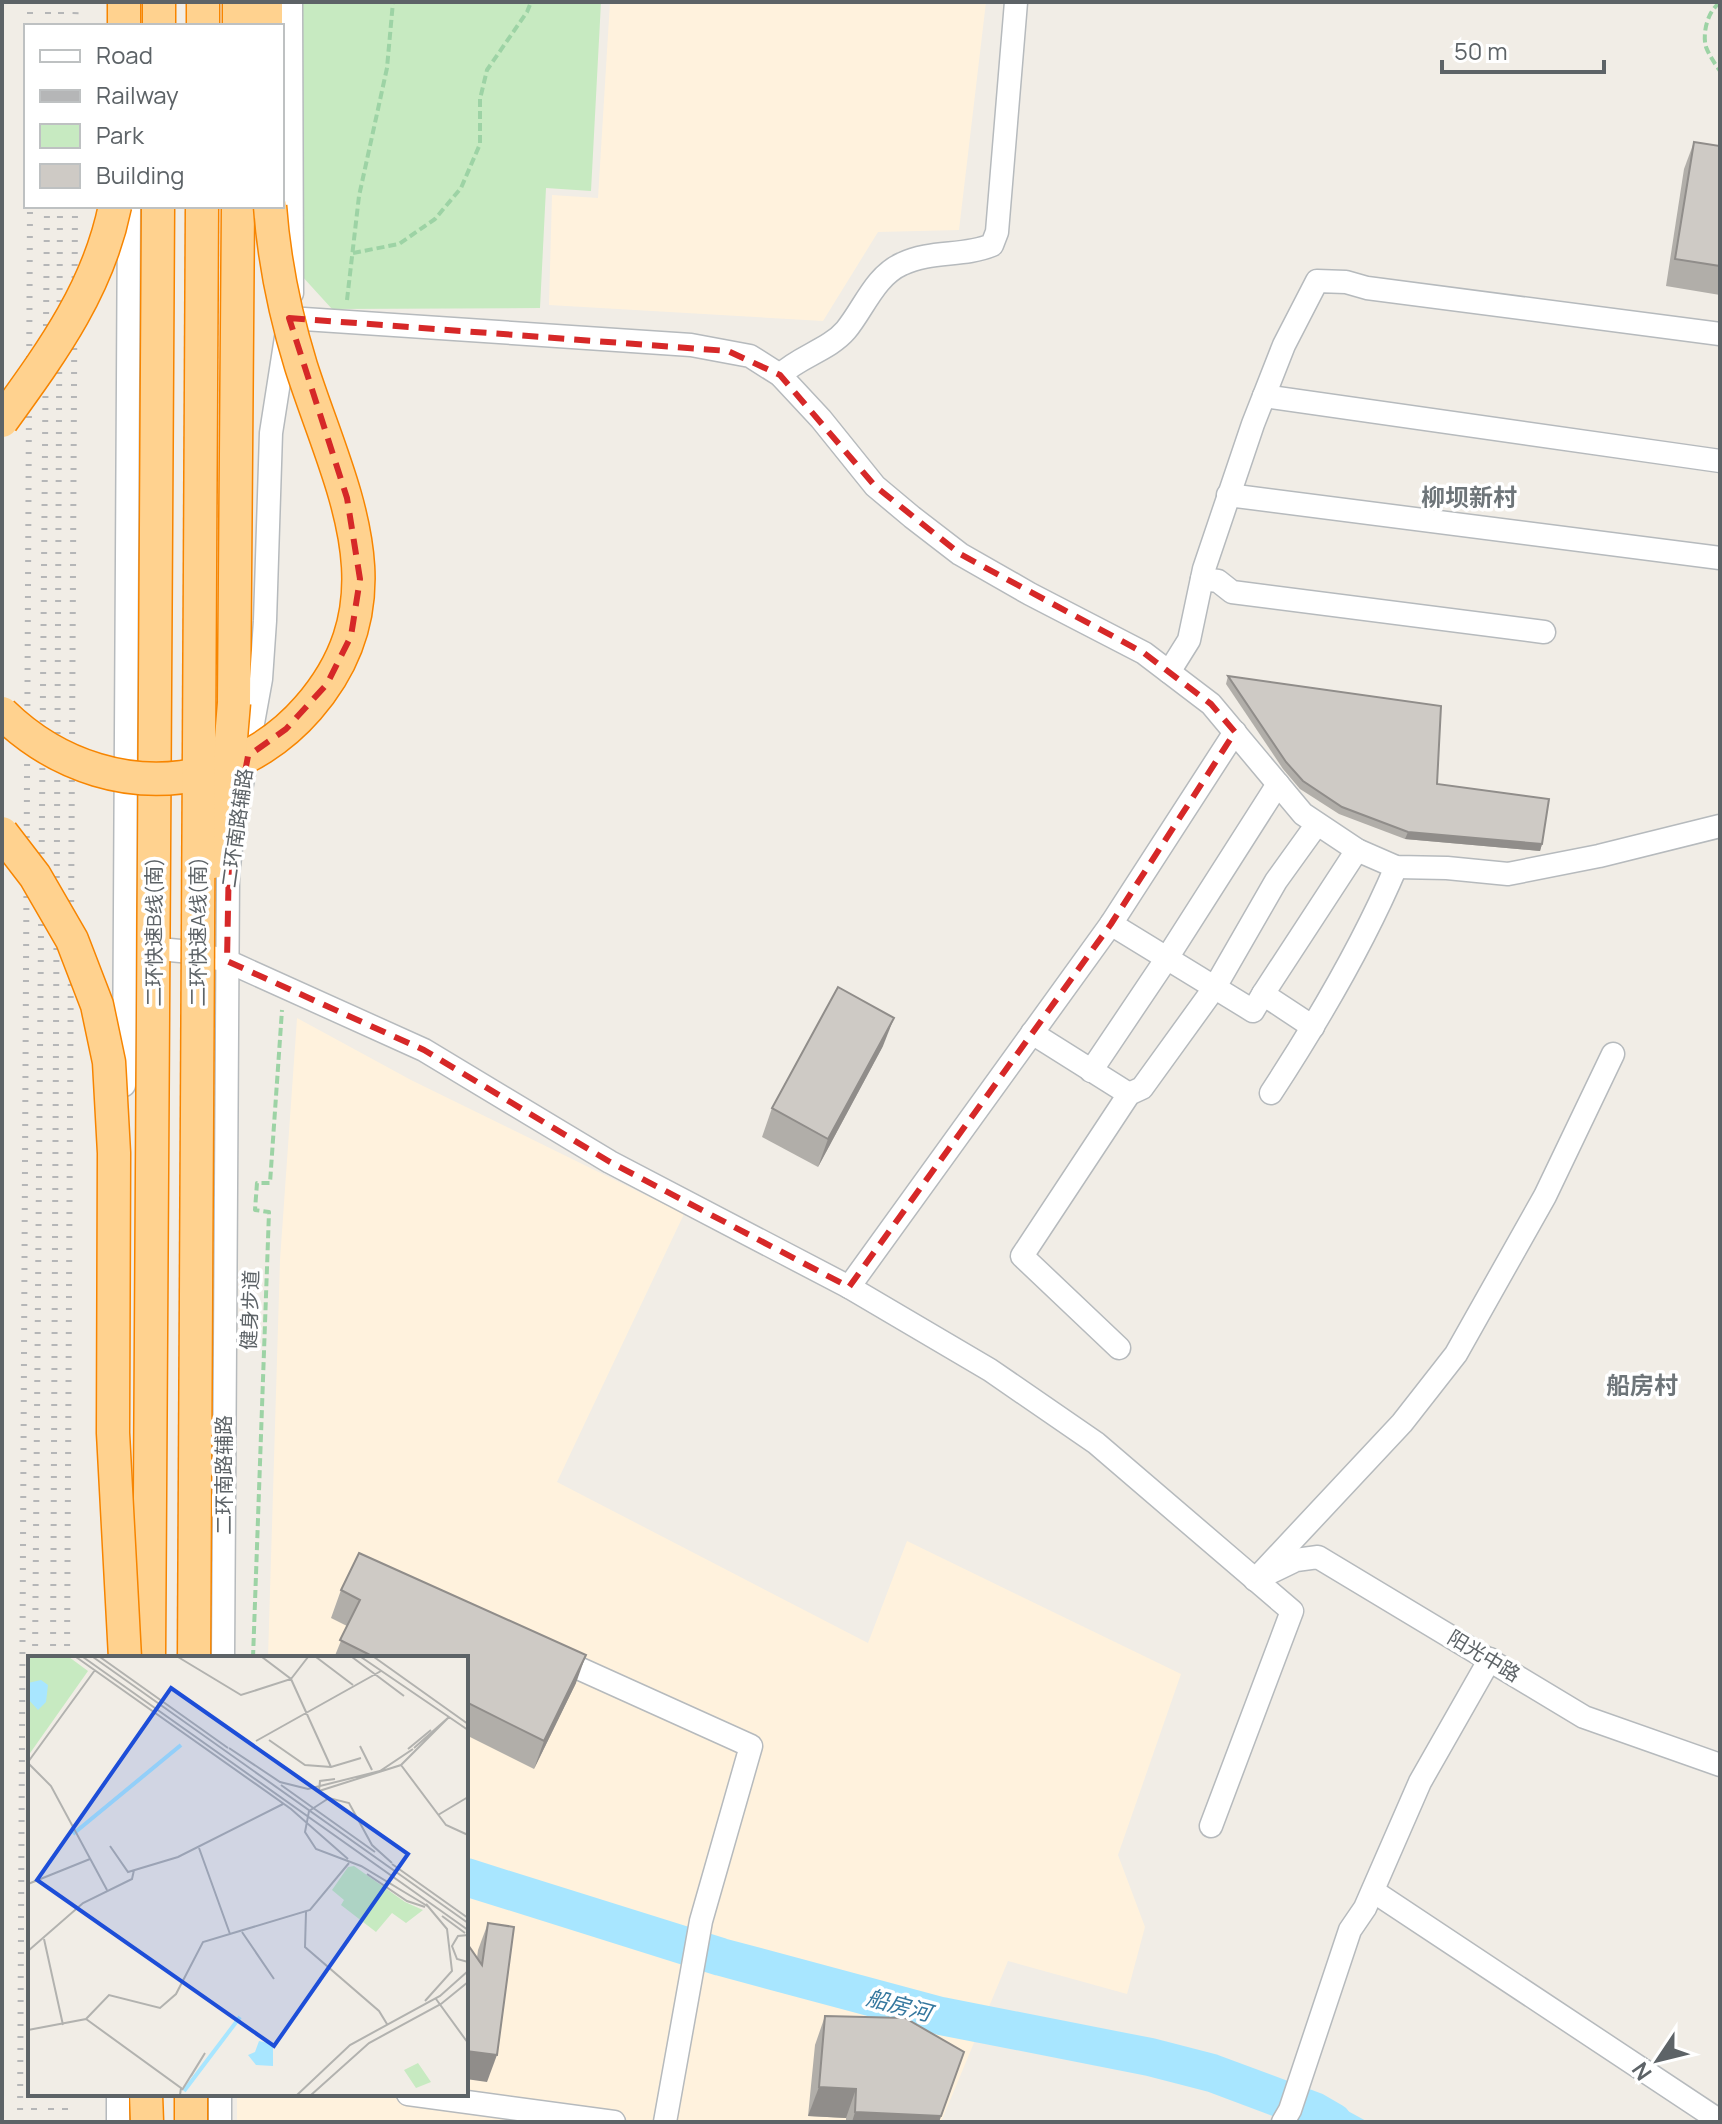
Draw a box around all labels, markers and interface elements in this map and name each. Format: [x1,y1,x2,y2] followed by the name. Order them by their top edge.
[24,24,284,208] legend
[1442,24,1604,74] scale bar
[1454,34,1508,67] text: 50 m
[96,38,153,71] text: Road
[96,78,179,111] text: Railway
[96,118,145,151] text: Park
[96,158,184,191] text: Building
[1421,480,1517,513] district label: 柳坝新村
[215,767,258,889] street label: 二环南路辅路
[140,857,167,1007] street label: 二环快速B线(南)
[184,857,211,1007] street label: 二环快速A线(南)
[235,1270,264,1350] street label: 健身步道
[1606,1368,1678,1401] district label: 船房村
[210,1415,237,1535] street label: 二环南路辅路
[1443,1623,1525,1688] street label: 阳光中路
[28,1656,468,2096] inset map
[863,1982,939,2029] water label: 船房河
[1618,2020,1698,2100] north arrow
[1625,2056,1658,2087] text: N

